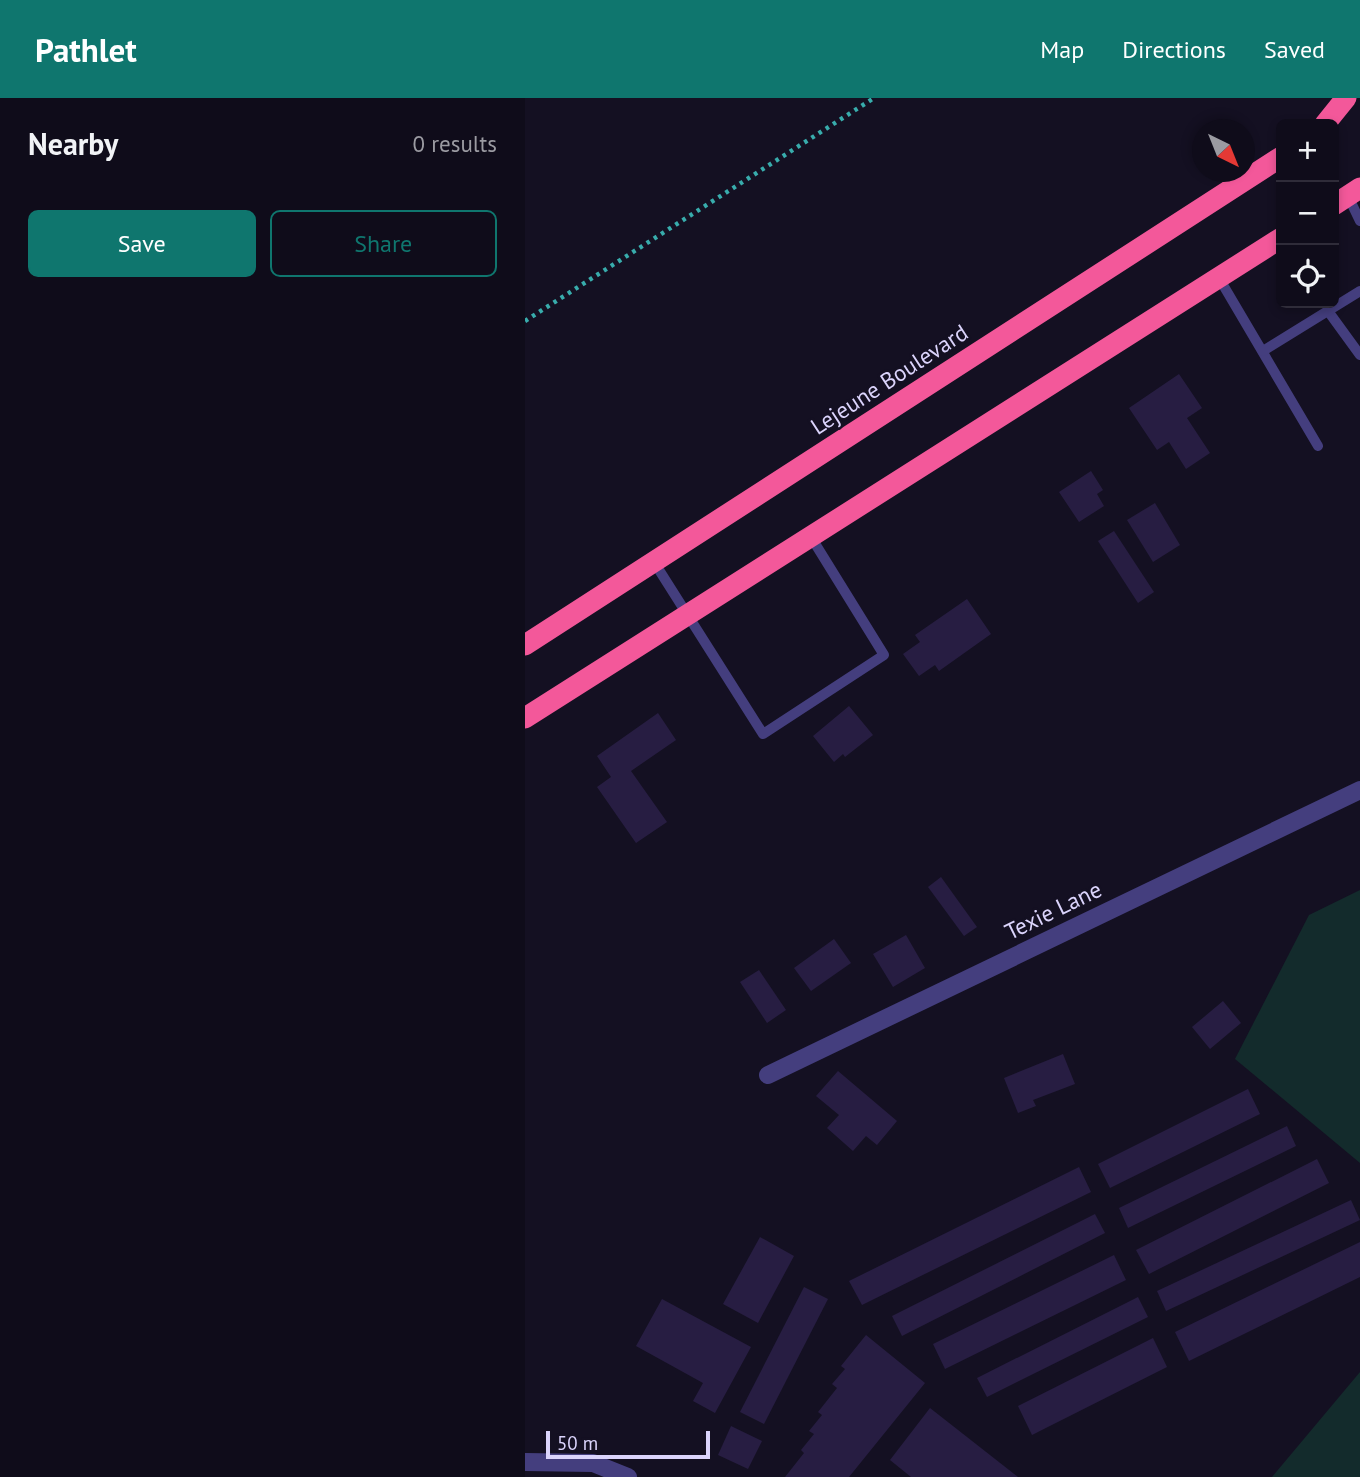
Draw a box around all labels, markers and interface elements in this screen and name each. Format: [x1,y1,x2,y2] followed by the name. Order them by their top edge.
[35,28,137,71] text: Pathlet
[1040,34,1084,65] text: Map
[1122,34,1226,65] text: Directions
[1264,34,1325,65] text: Saved
[1192,119,1255,182] north arrow
[1276,119,1339,308] map controls
[1276,119,1339,182] button: +
[28,124,118,163] text: Nearby
[413,129,497,158] text: 0 results
[1276,182,1339,245] button: −
[28,210,256,277] button: Save
[270,210,497,277] button: Share
[1276,245,1339,308] button: locate
[805,317,973,441] street label: Lejeune Boulevard
[1000,874,1106,946] street label: Texie Lane
[546,1428,711,1460] scale bar
[557,1431,598,1455] text: 50 m

